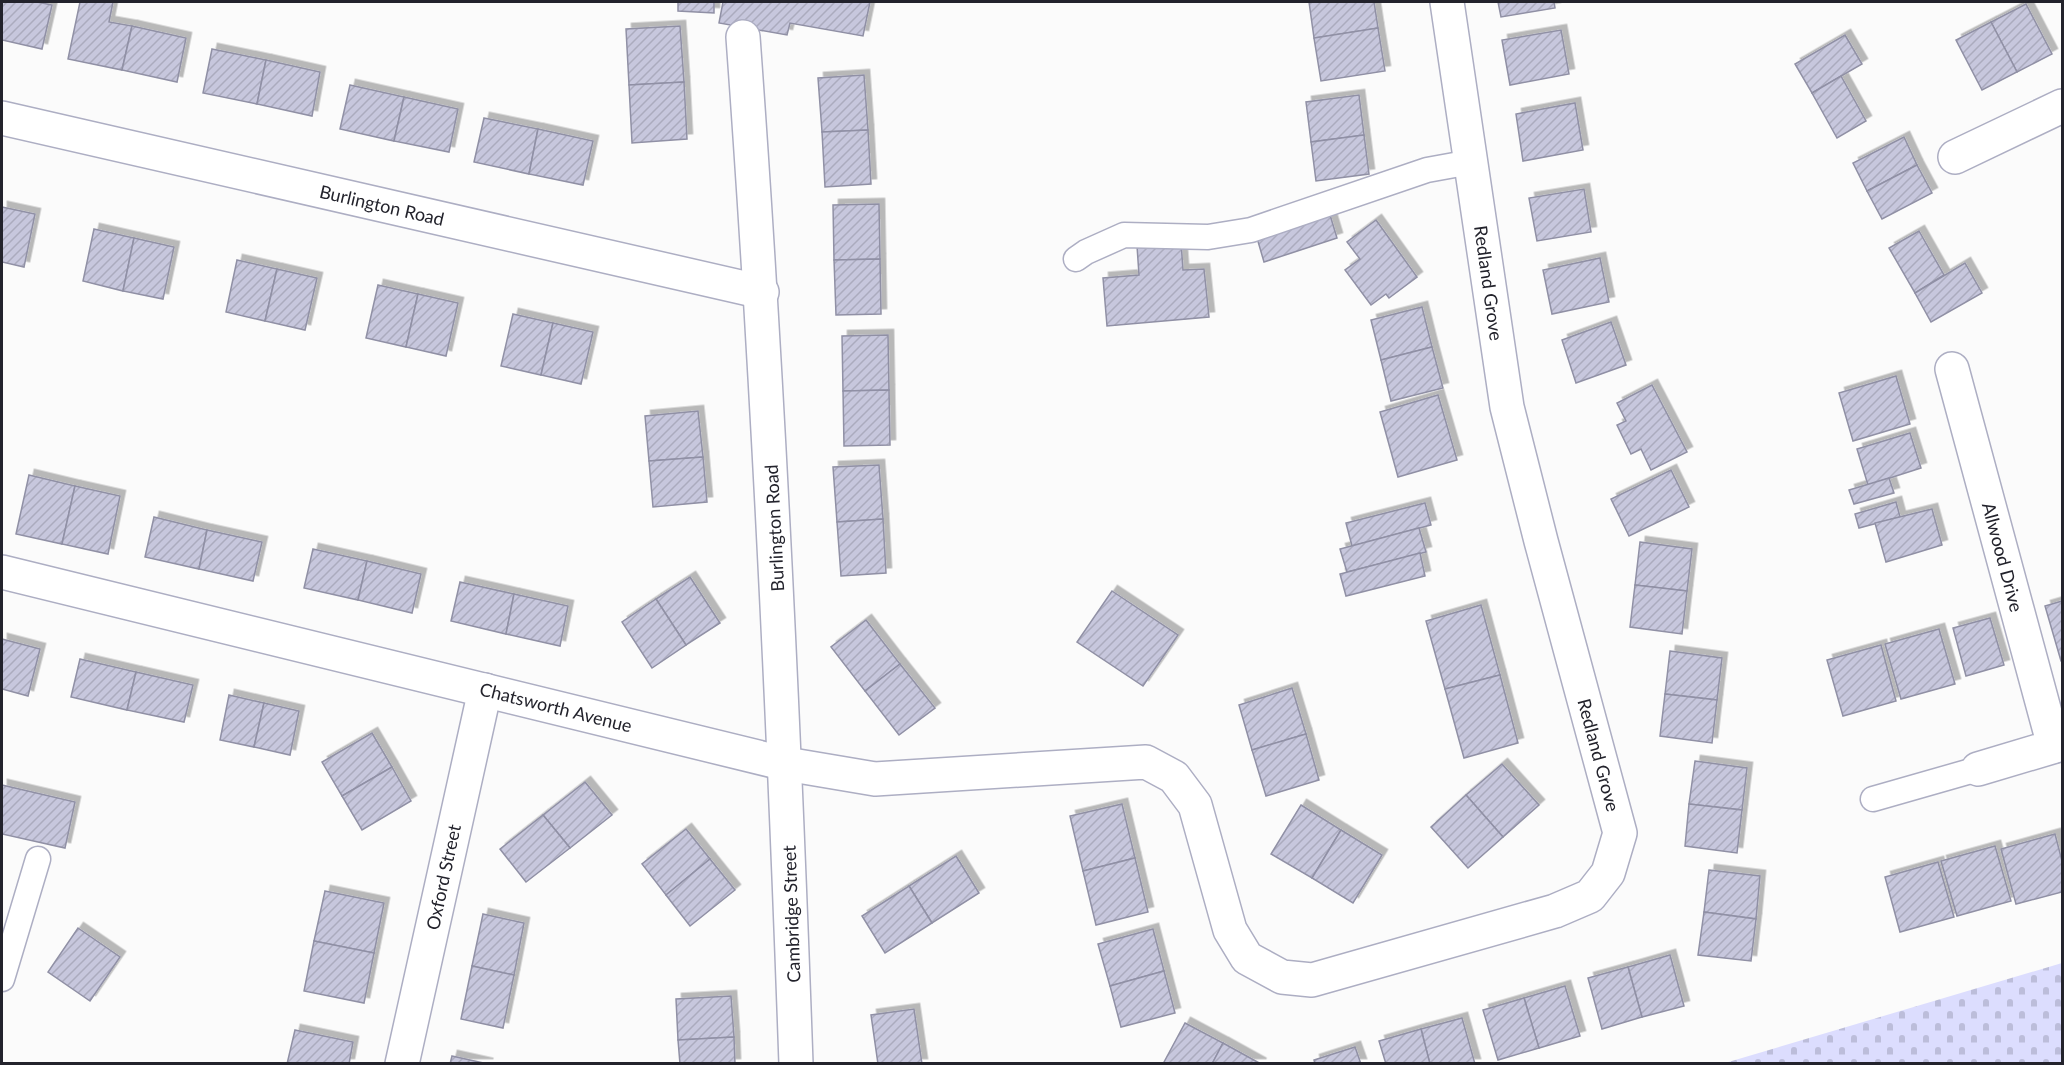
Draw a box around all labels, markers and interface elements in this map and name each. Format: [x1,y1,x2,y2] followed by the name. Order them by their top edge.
[318,180,446,230] street label: Burlington Road
[1470,224,1508,342] street label: Redland Grove
[760,464,788,592] street label: Burlington Road
[1978,500,2028,614] street label: Allwood Drive
[478,677,634,737] street label: Chatsworth Avenue
[1573,696,1625,814] street label: Redland Grove
[421,822,465,932] street label: Oxford Street
[778,844,804,983] street label: Cambridge Street

